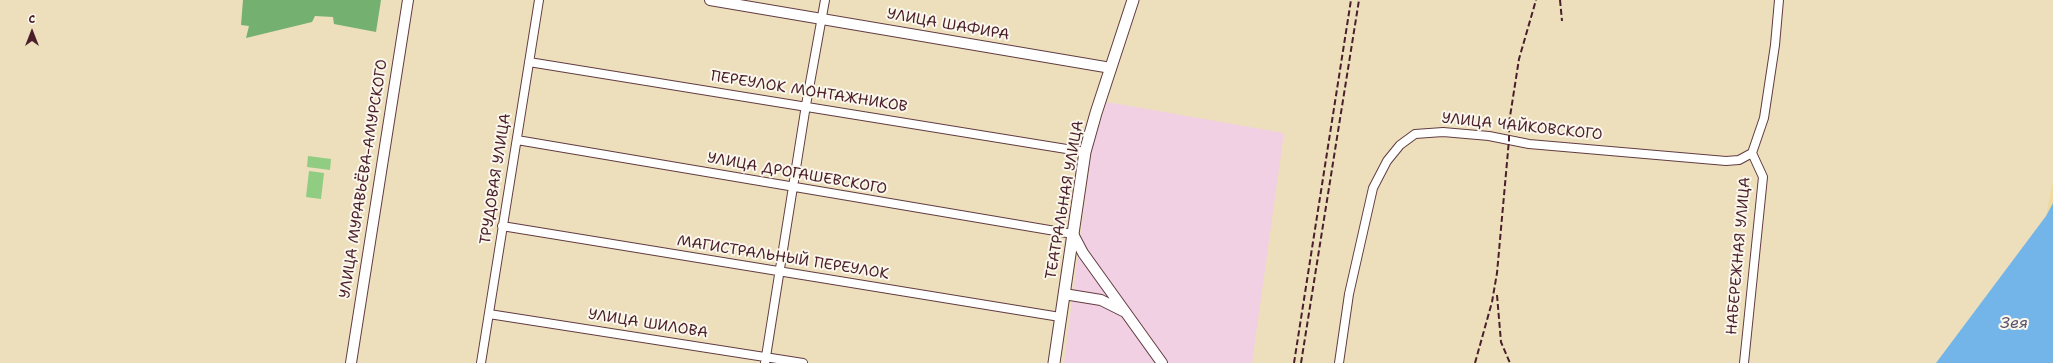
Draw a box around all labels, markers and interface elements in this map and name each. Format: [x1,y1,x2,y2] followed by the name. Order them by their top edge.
[885,5,1011,45] street label: УЛИЦА ШАФИРА
[12,12,52,52] north arrow
[29,12,35,27] text: С
[336,58,392,300] street label: УЛИЦА МУРАВЬЁВА-АМУРСКОГО
[709,68,909,116] street label: ПЕРЕУЛОК МОНТАЖНИКОВ
[1441,110,1603,144] street label: УЛИЦА ЧАЙКОВСКОГО
[477,112,515,246] street label: ТРУДОВАЯ УЛИЦА
[1042,119,1088,281] street label: ТЕАТРАЛЬНАЯ УЛИЦА
[706,149,888,199] street label: УЛИЦА ДРОГАШЕВСКОГО
[1723,176,1755,336] street label: НАБЕРЕЖНАЯ УЛИЦА
[676,232,890,284] street label: МАГИСТРАЛЬНЫЙ ПЕРЕУЛОК
[587,306,709,342] street label: УЛИЦА ШИЛОВА
[2000,314,2028,334] water label: Зея

